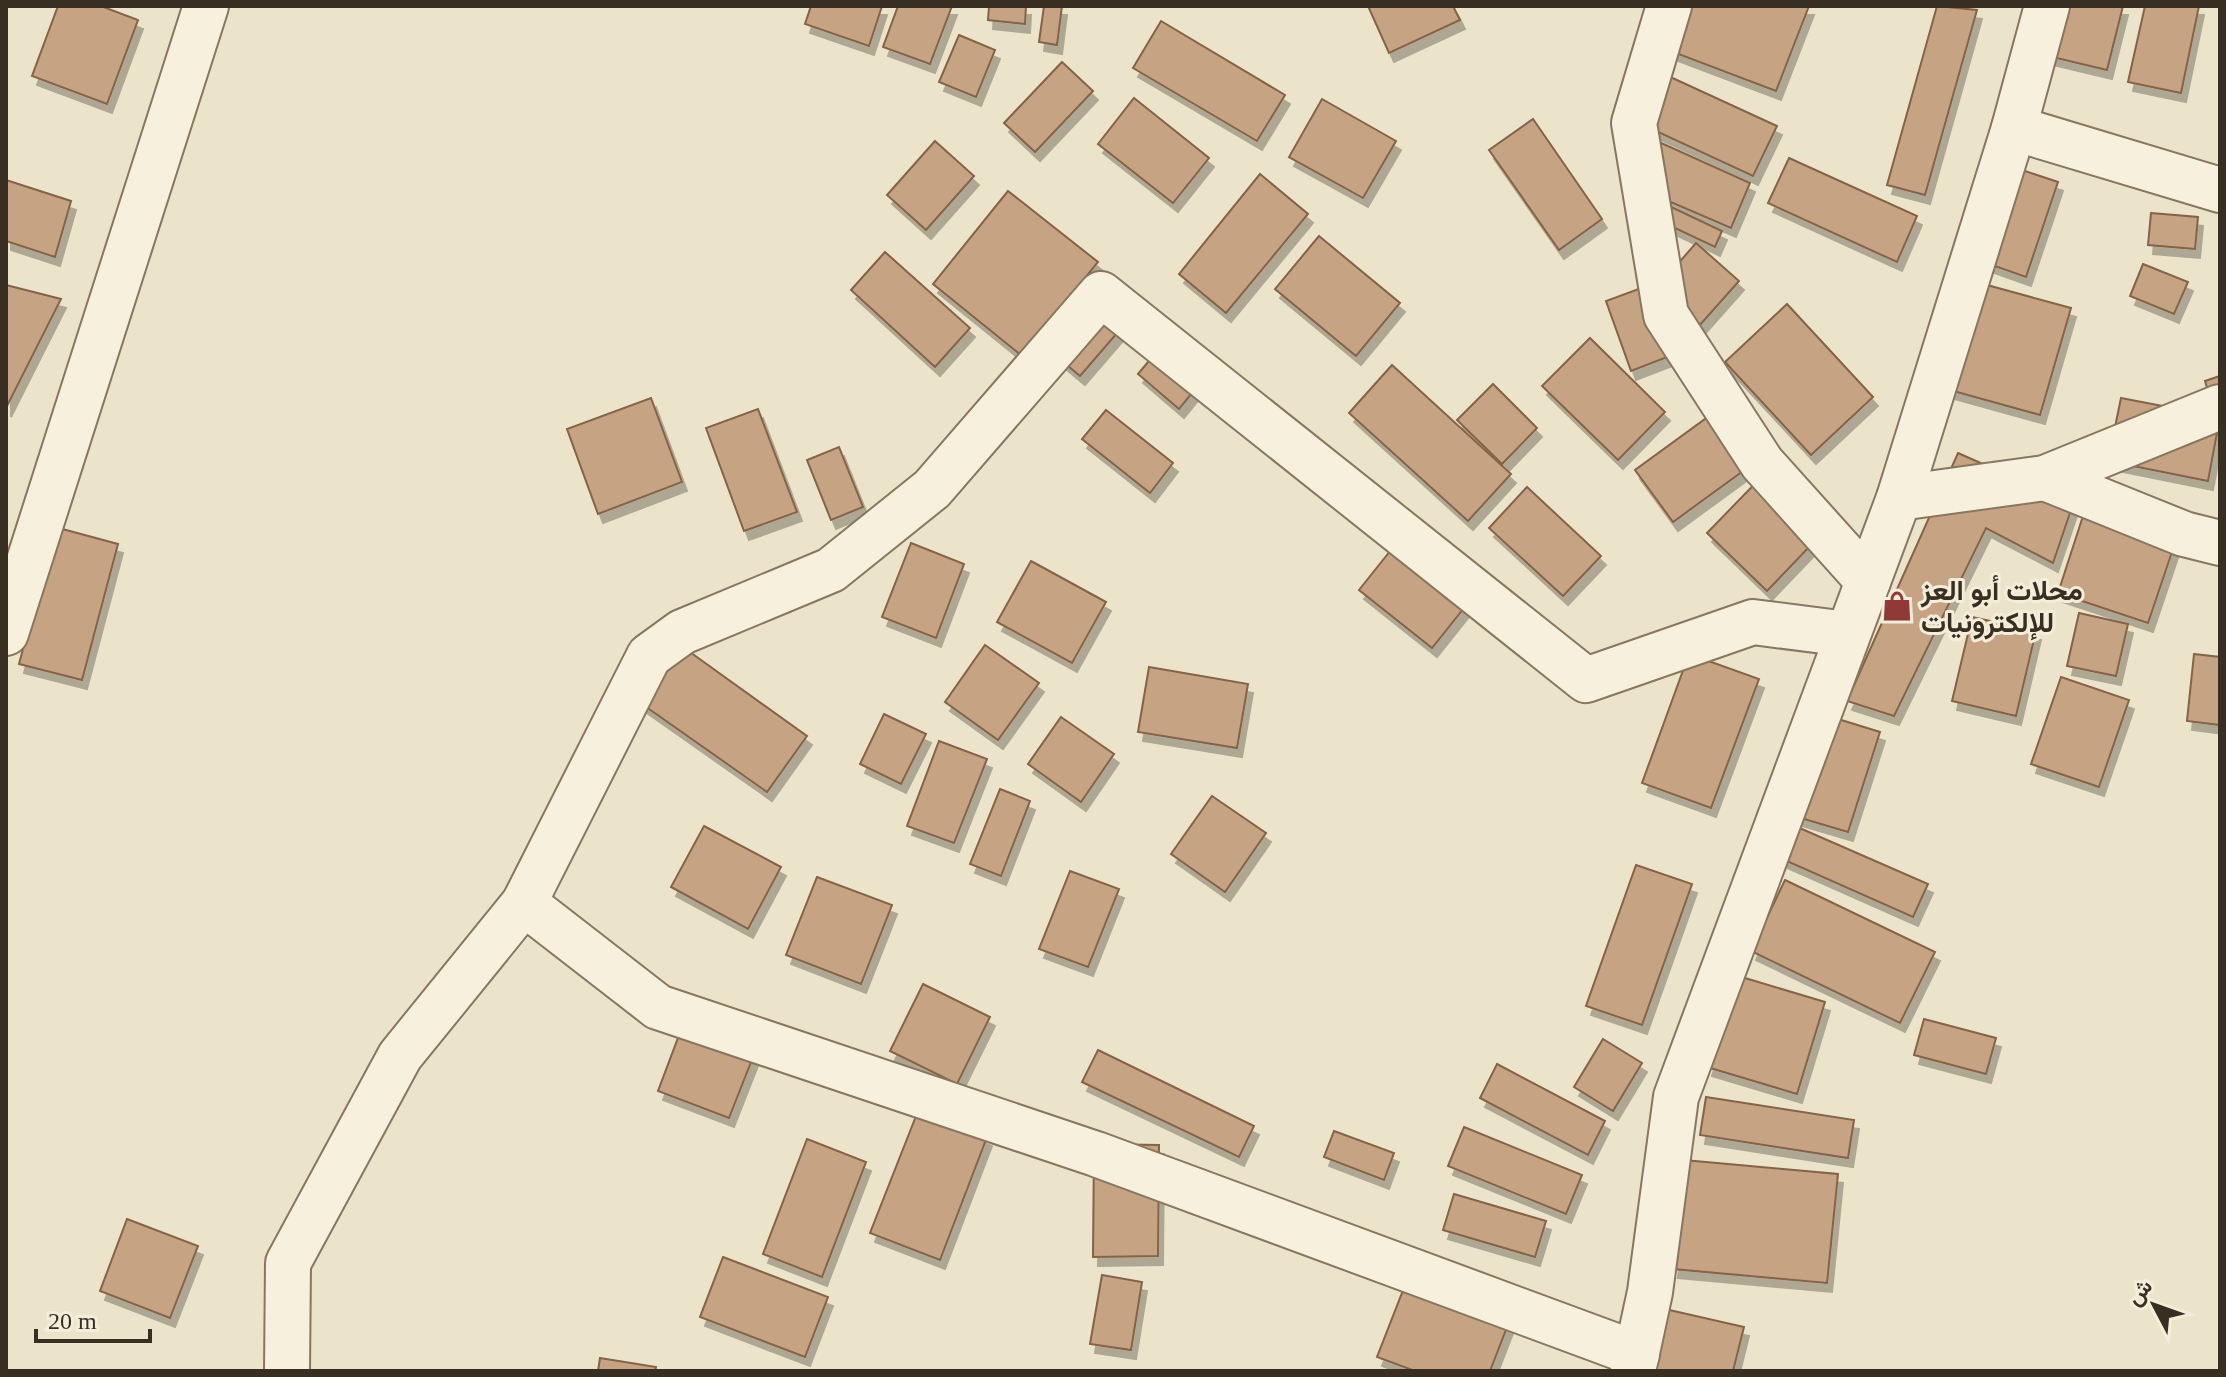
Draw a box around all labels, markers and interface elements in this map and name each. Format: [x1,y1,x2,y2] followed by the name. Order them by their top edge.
[1920,575,2083,641] place label: محلات أبو العز للإلكترونيات
[1880,589,1914,623] shop icon: محلات أبو العز للإلكترونيات
[2114,1265,2194,1345] north arrow
[2121,1274,2158,1311] text: ش
[36,1293,150,1343] scale bar
[48,1308,97,1334] text: 20 m

